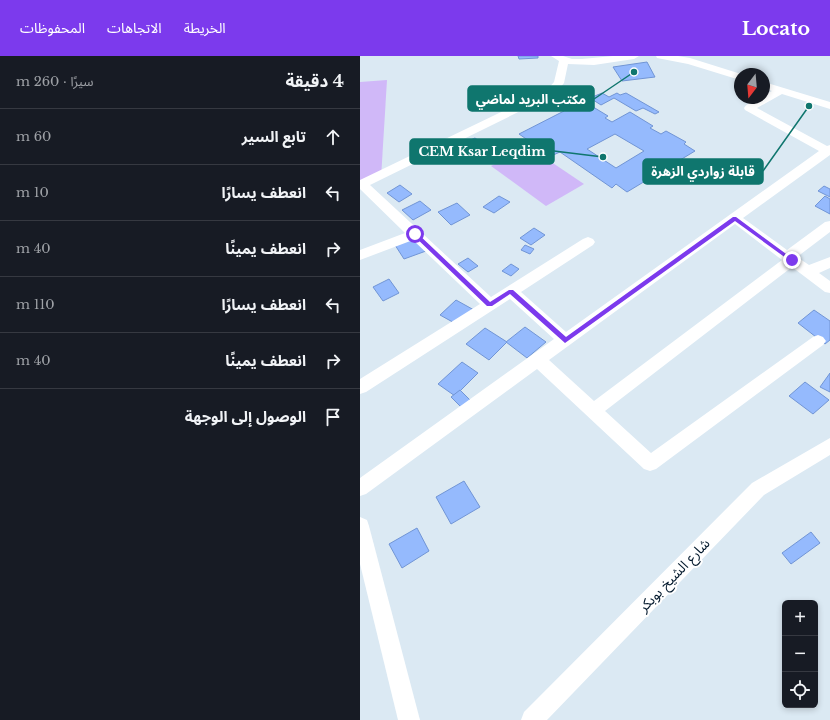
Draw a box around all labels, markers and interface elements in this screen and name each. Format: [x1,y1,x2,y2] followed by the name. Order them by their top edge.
[742,17,810,40] text: Locato
[20,19,85,37] text: المحفوظات
[107,19,162,37] text: الاتجاهات
[184,19,226,37] text: الخريطة
[734,68,770,104] north arrow
[285,71,344,92] text: 4 دقيقة
[16,73,93,90] text: سيرًا · 260 m
[468,86,594,111] callout: مكتب البريد لماضي
[476,91,586,110] text: مكتب البريد لماضي
[322,126,344,148] icon: ahead
[242,127,306,146] text: تابع السير
[16,128,51,145] text: 60 m
[410,139,554,164] callout: CEM Ksar Leqdim
[418,143,546,160] text: CEM Ksar Leqdim
[643,159,763,184] callout: قابلة زواردي الزهرة
[651,163,755,182] text: قابلة زواردي الزهرة
[322,182,344,204] icon: left
[221,183,306,202] text: انعطف يسارًا
[16,184,49,201] text: 10 m
[406,225,424,243] route start
[322,238,344,260] icon: right
[225,239,306,258] text: انعطف يمينًا
[16,240,51,257] text: 40 m
[783,251,801,269] route end
[322,294,344,316] icon: left
[221,295,306,314] text: انعطف يسارًا
[16,296,55,313] text: 110 m
[322,350,344,372] icon: right
[225,351,306,370] text: انعطف يمينًا
[16,352,51,369] text: 40 m
[322,406,344,428] icon: arrive
[185,407,306,426] text: الوصول إلى الوجهة
[634,534,715,618] street label: شارع الشيخ بوبكر
[782,600,818,708] map controls
[782,600,818,636] button: +
[782,636,818,672] button: −
[782,672,818,708] button: locate

